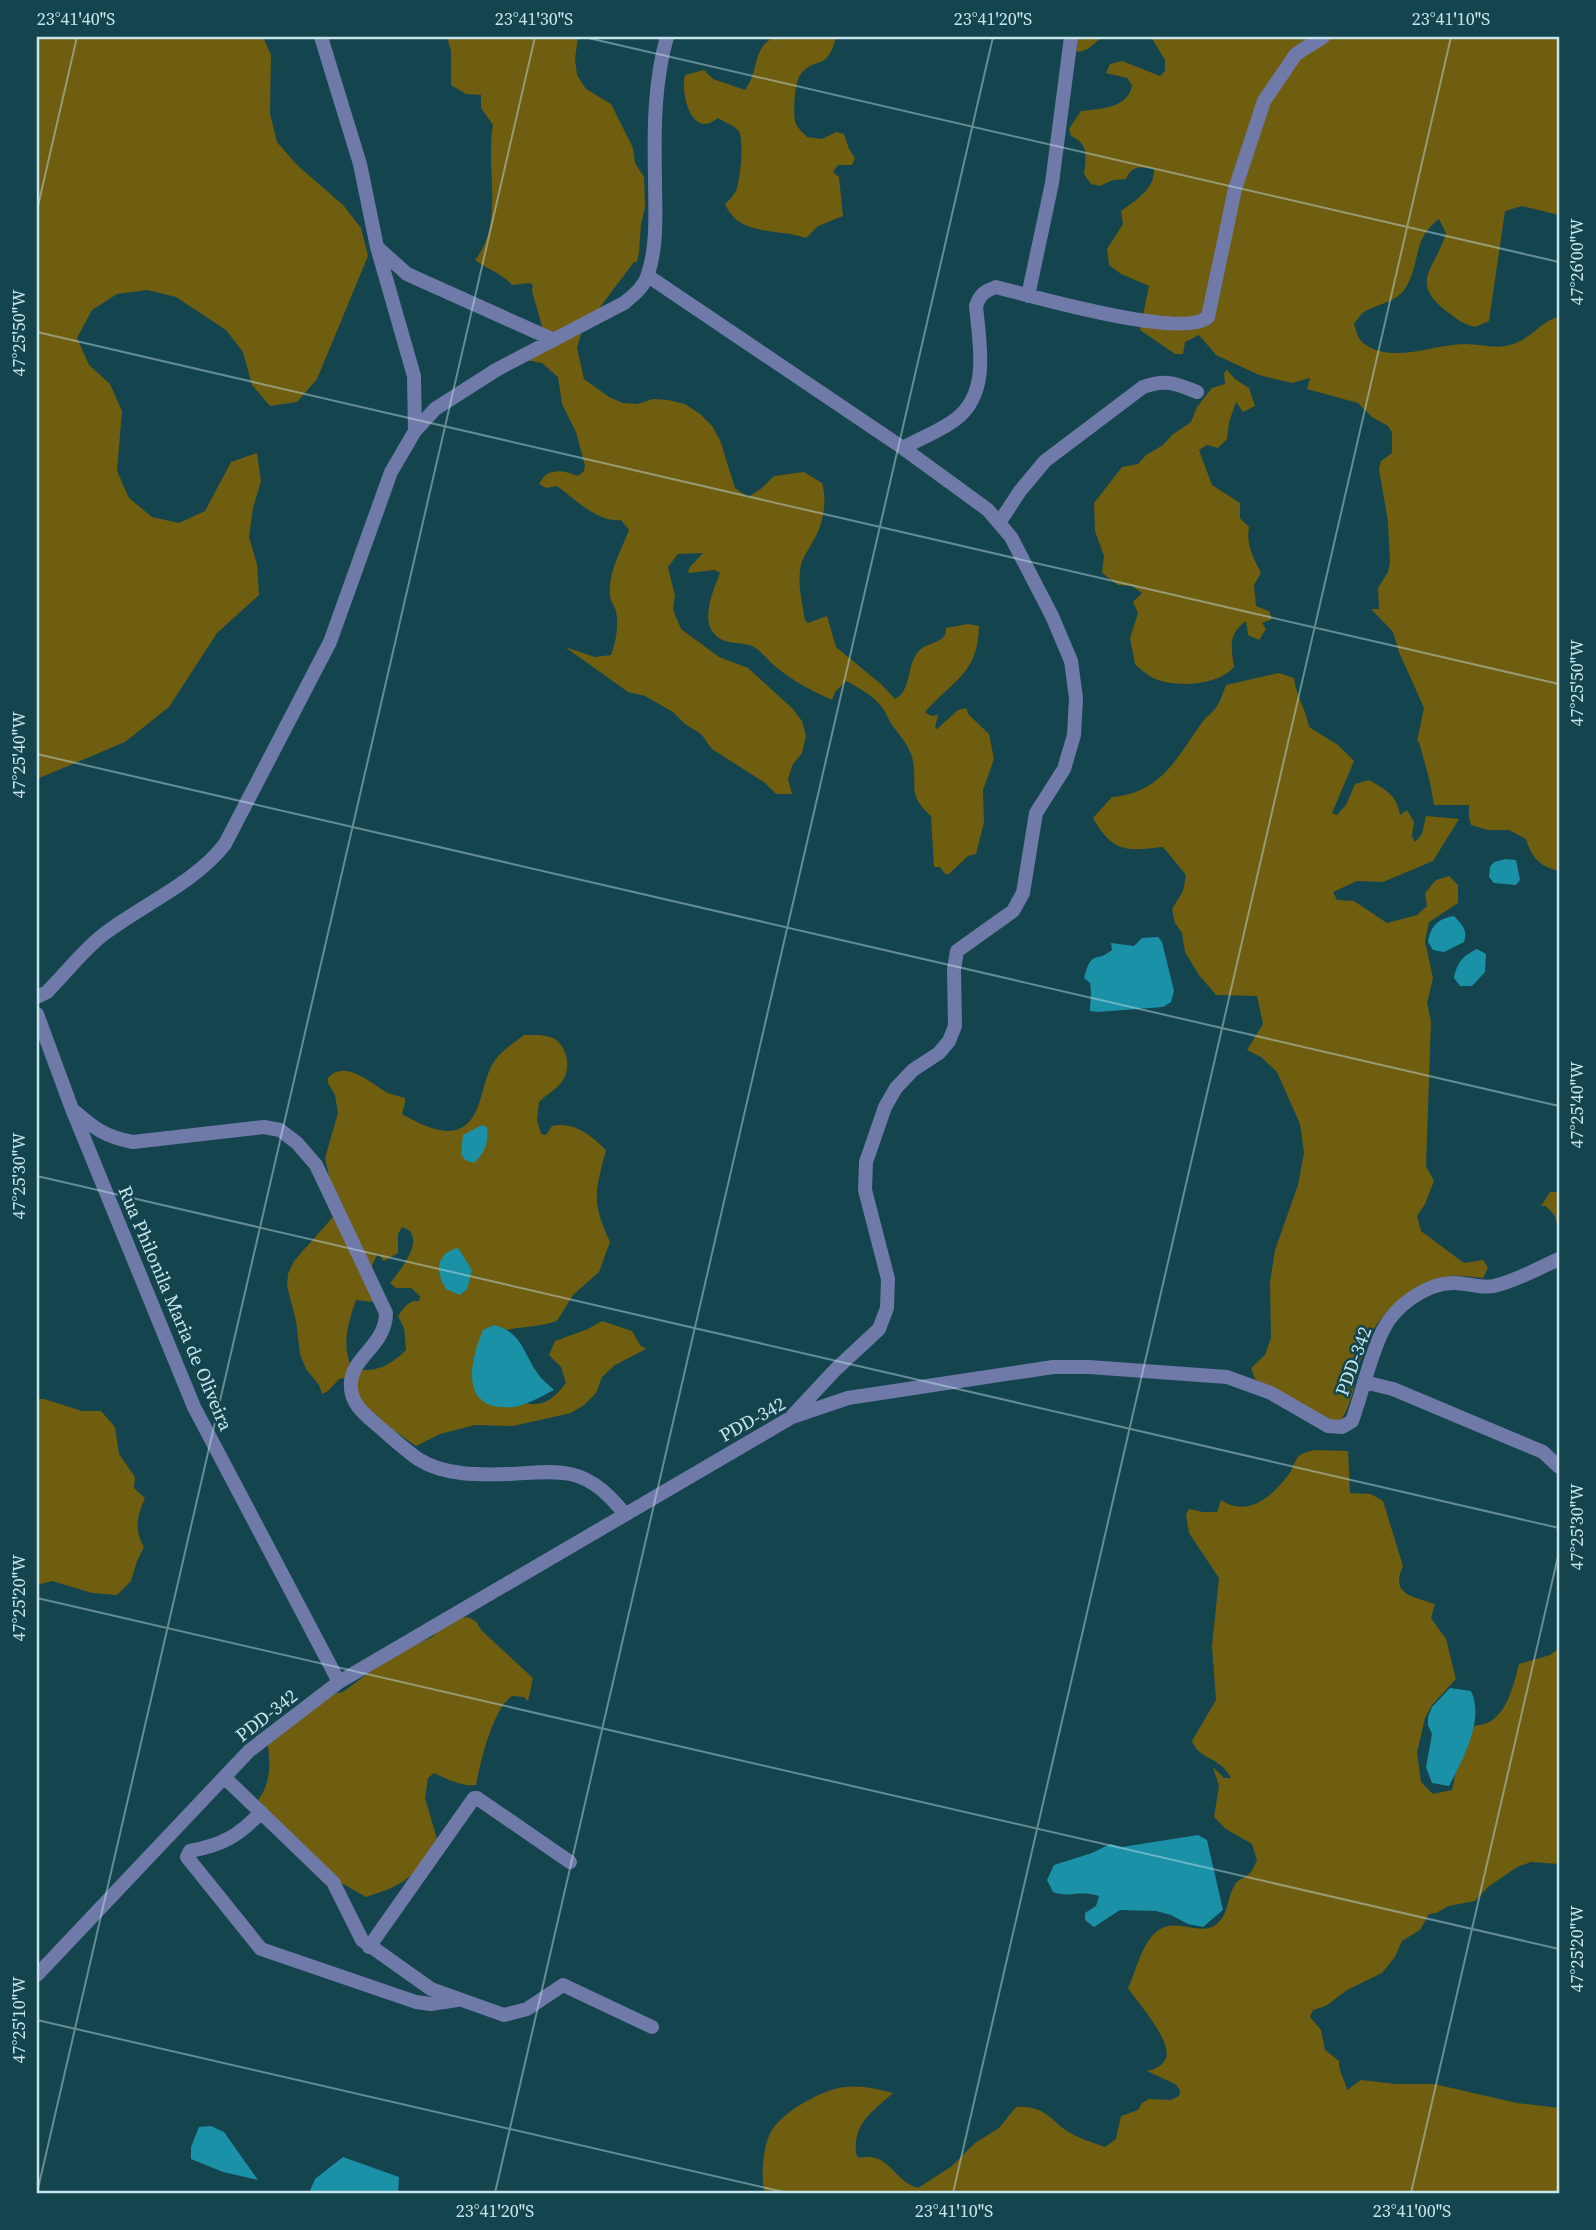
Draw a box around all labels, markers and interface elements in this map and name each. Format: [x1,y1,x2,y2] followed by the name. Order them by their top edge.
[37,6,115,31] text: 23°41'40"S
[495,6,573,31] text: 23°41'30"S
[954,6,1032,31] text: 23°41'20"S
[1412,6,1490,31] text: 23°41'10"S
[1564,218,1589,305] text: 47°26'00"W
[6,289,31,376] text: 47°25'50"W
[1564,639,1589,726] text: 47°25'50"W
[6,711,31,798] text: 47°25'40"W
[1564,1061,1589,1148] text: 47°25'40"W
[6,1132,31,1219] text: 47°25'30"W
[112,1181,240,1435] street label: Rua Philonila Maria de Oliveira
[1328,1323,1378,1399] street label: PDD-342
[714,1390,790,1448] street label: PDD-342
[1564,1483,1589,1570] text: 47°25'30"W
[6,1554,31,1641] text: 47°25'20"W
[230,1683,302,1747] street label: PDD-342
[1564,1905,1589,1992] text: 47°25'20"W
[6,1976,31,2063] text: 47°25'10"W
[456,2198,534,2223] text: 23°41'20"S
[915,2198,993,2223] text: 23°41'10"S
[1373,2198,1451,2223] text: 23°41'00"S

